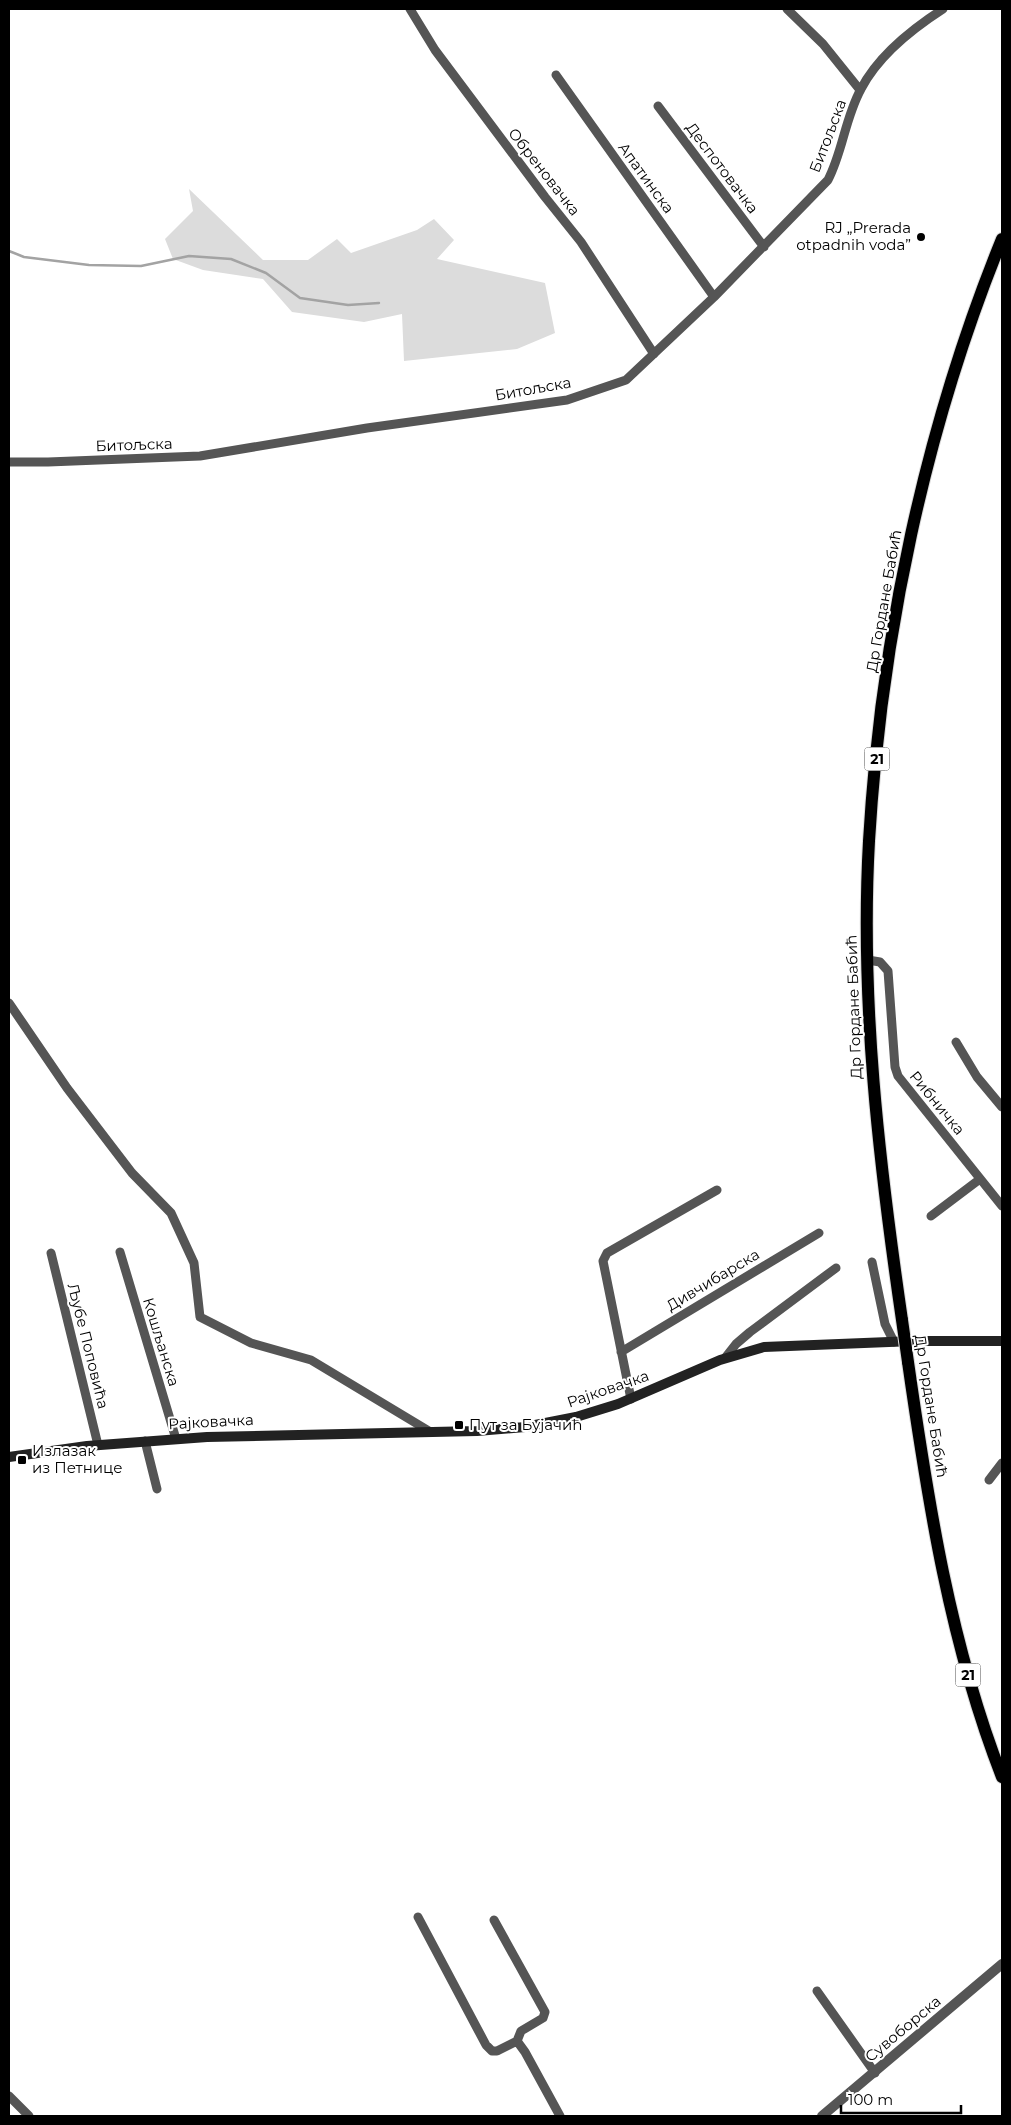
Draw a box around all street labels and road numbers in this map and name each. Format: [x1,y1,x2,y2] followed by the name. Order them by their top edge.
[805,96,850,175] street label: Битољска
[682,118,763,217] street label: Деспотовачка
[504,124,585,219] street label: Обреновачка
[614,138,679,217] street label: Апатинска
[493,372,572,405] street label: Битољска
[95,434,173,455] street label: Битољска
[862,528,905,674] street label: Др Гордане Бабић
[864,748,890,771] road number: 21
[841,935,866,1080] street label: Др Гордане Бабић
[906,1067,969,1139] street label: Рибничка
[663,1244,763,1315] street label: Дивчибарска
[64,1281,113,1411] street label: Љубе Поповића
[139,1295,184,1389] street label: Кошљанска
[911,1333,952,1479] street label: Др Гордане Бабић
[564,1366,651,1411] street label: Рајковачка
[168,1410,254,1433] street label: Рајковачка
[956,1664,980,1686] road number: 21
[861,1991,945,2066] street label: Сувоборска

